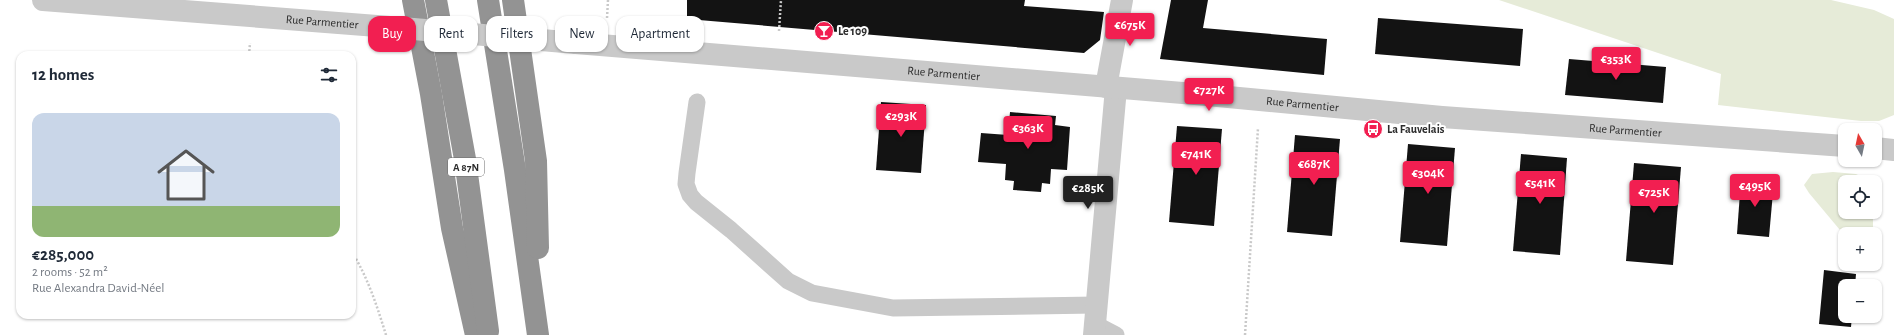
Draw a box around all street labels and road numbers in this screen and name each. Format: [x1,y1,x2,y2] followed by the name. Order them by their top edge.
[285,13,359,31] street label: Rue Parmentier
[907,64,981,82] street label: Rue Parmentier
[1266,95,1339,113] street label: Rue Parmentier
[1589,122,1662,139] street label: Rue Parmentier
[448,158,484,176] road number: A 87N

